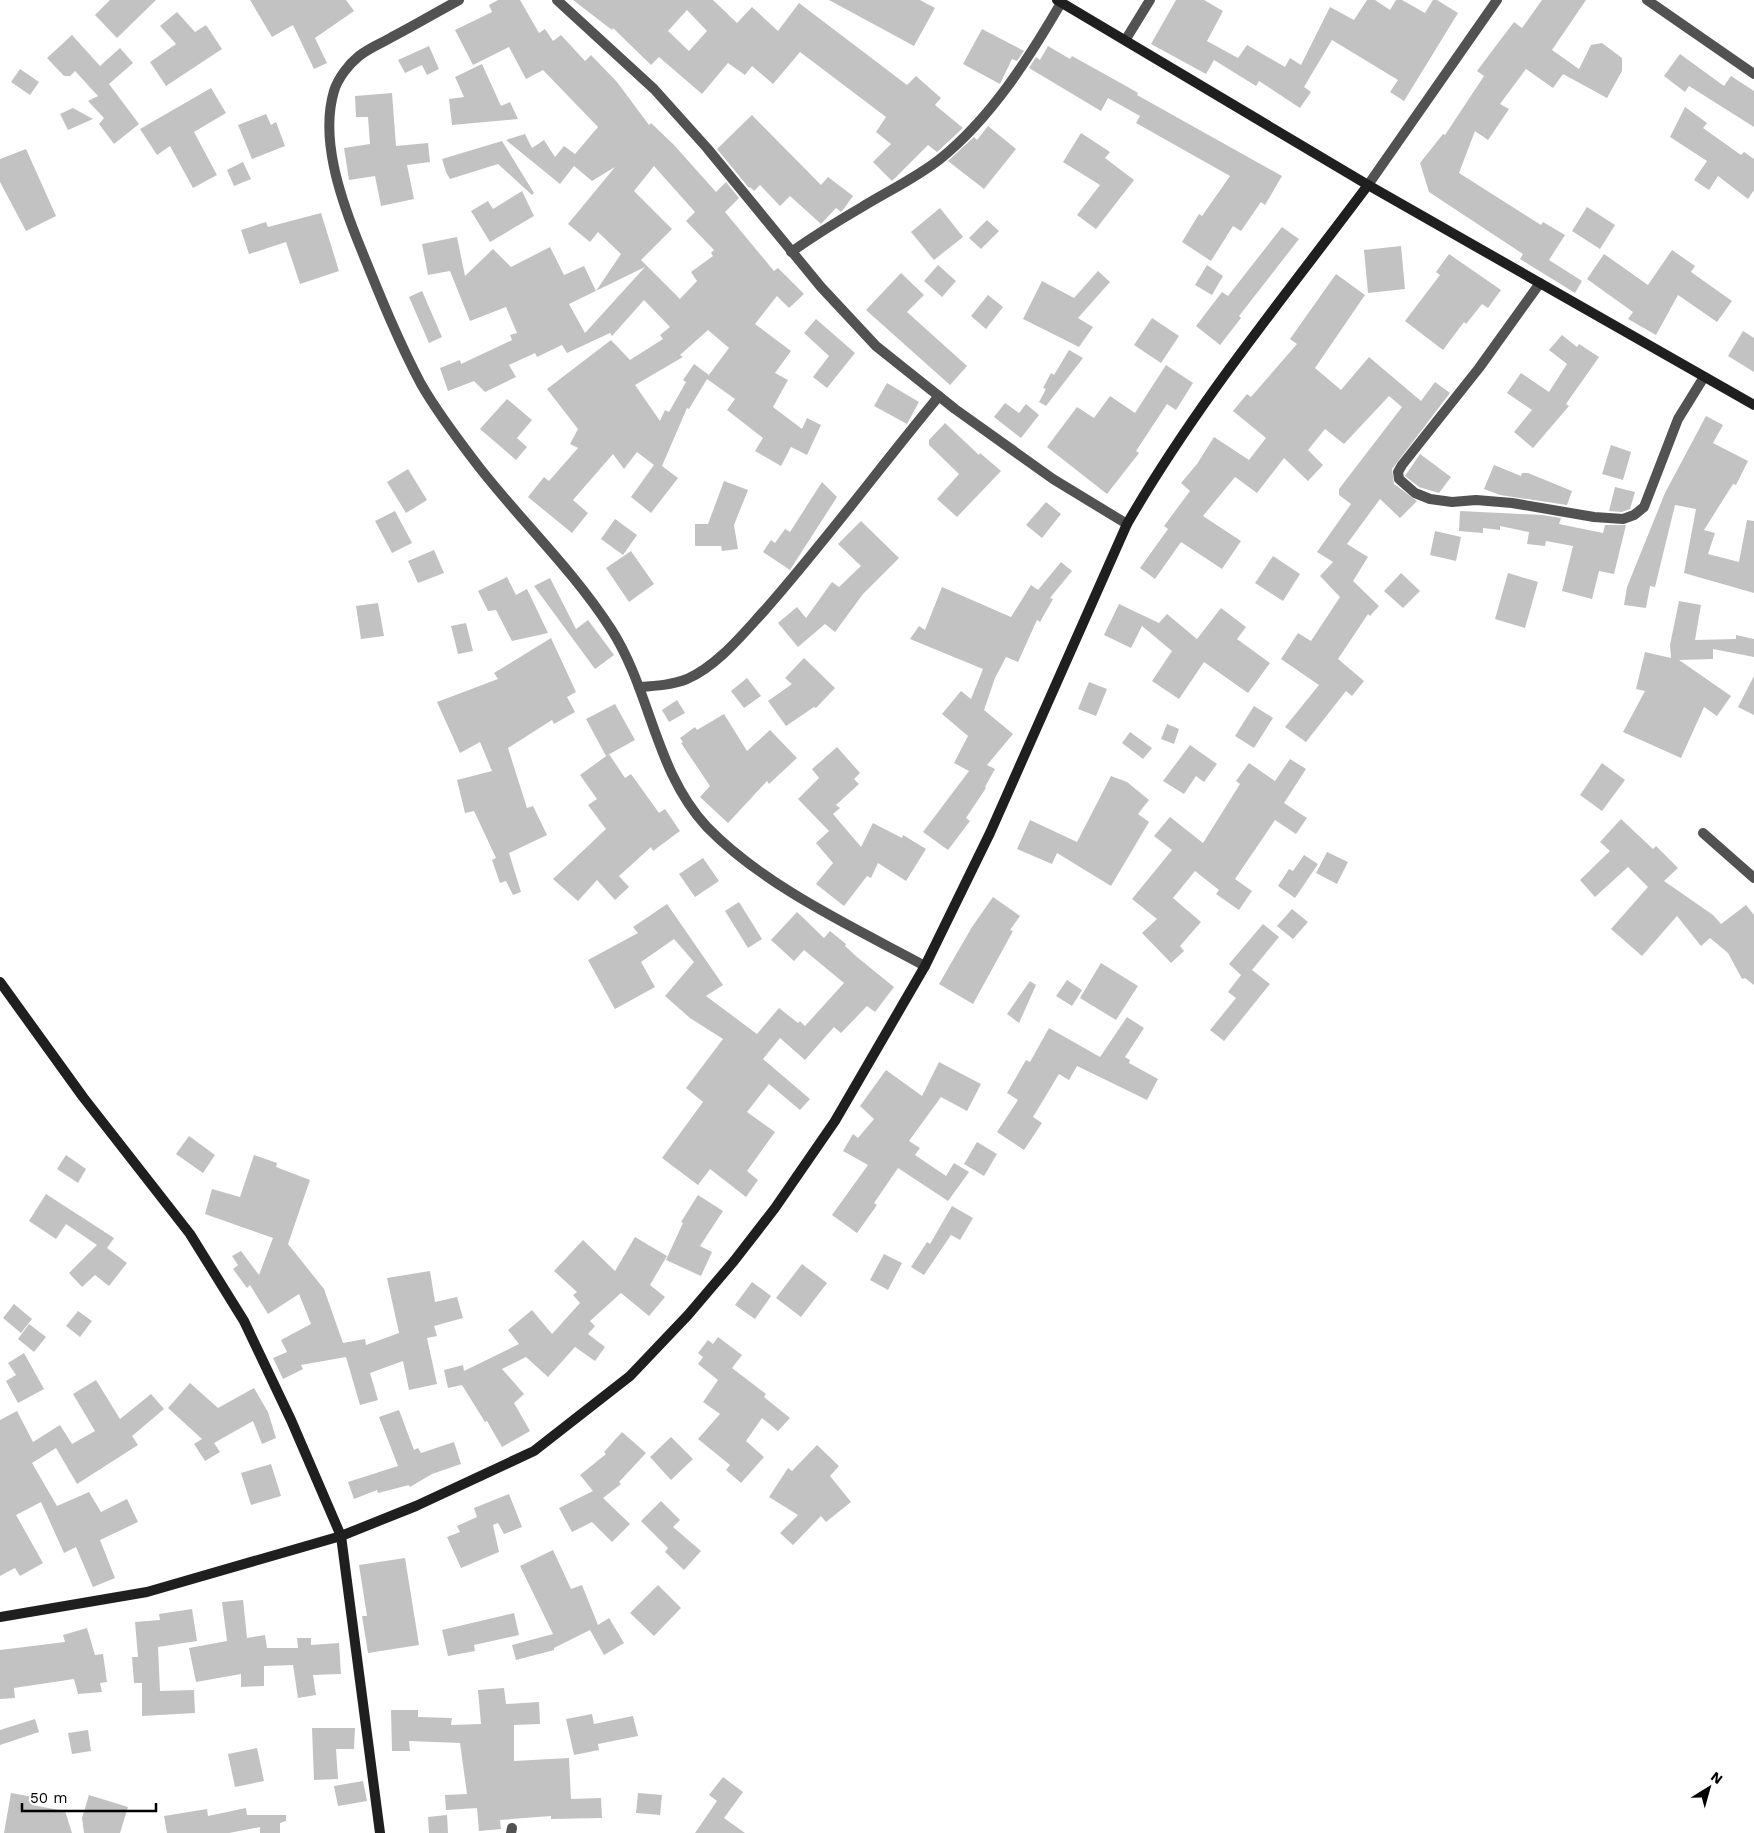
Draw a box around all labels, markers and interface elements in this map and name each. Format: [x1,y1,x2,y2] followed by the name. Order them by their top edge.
[1684,1763,1734,1813] north arrow
[1708,1768,1726,1787] text: N
[22,1780,156,1812] scale bar
[30,1789,67,1807] text: 50 m

